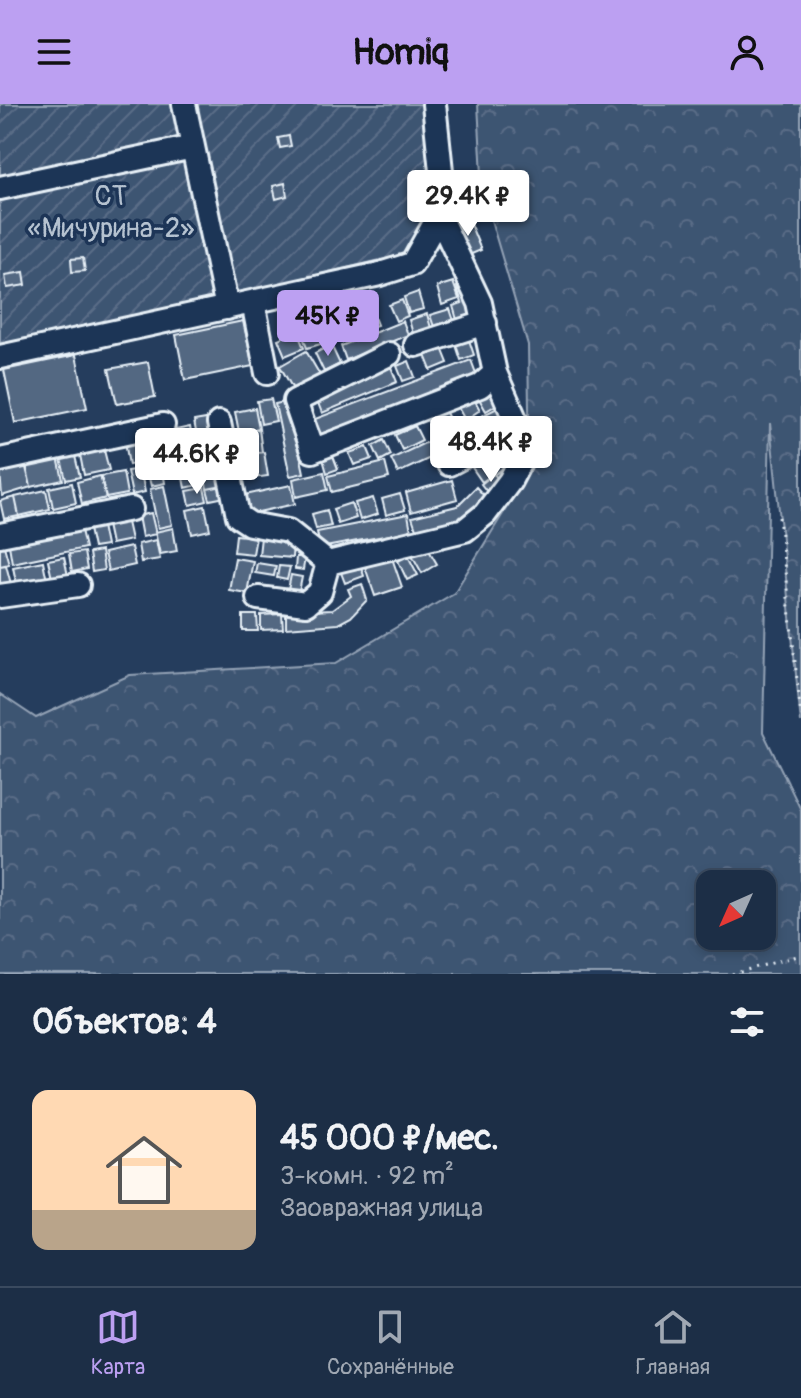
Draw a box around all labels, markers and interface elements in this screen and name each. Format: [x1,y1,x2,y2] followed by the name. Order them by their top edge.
[32,30,76,74] icon: menu
[352,30,449,75] text: Homiq
[725,30,769,74] icon: person
[394,170,542,238] pin: 29.4K ₽
[27,179,195,246] park label: СТ «Мичурина-2»
[425,180,511,212] text: 29.4K ₽
[272,290,384,358] pin: 45K ₽
[295,300,361,332] text: 45K ₽
[417,416,565,484] pin: 48.4K ₽
[448,426,534,458] text: 48.4K ₽
[123,428,271,496] pin: 44.6K ₽
[153,438,241,470] text: 44.6K ₽
[696,870,776,950] north arrow
[696,870,776,950] map controls
[725,1000,769,1044] icon: filters
[32,1001,217,1044] text: Объектов: 4
[280,1117,499,1160] text: 45 000 ₽/мес.
[96,1122,192,1218] icon: home
[280,1160,454,1192] text: 3-комн. · 92 m²
[280,1192,483,1224] text: Заовражная улица
[91,1305,145,1381] tab: Карта
[327,1305,454,1381] tab: Сохранённые
[635,1305,710,1381] tab: Главная

